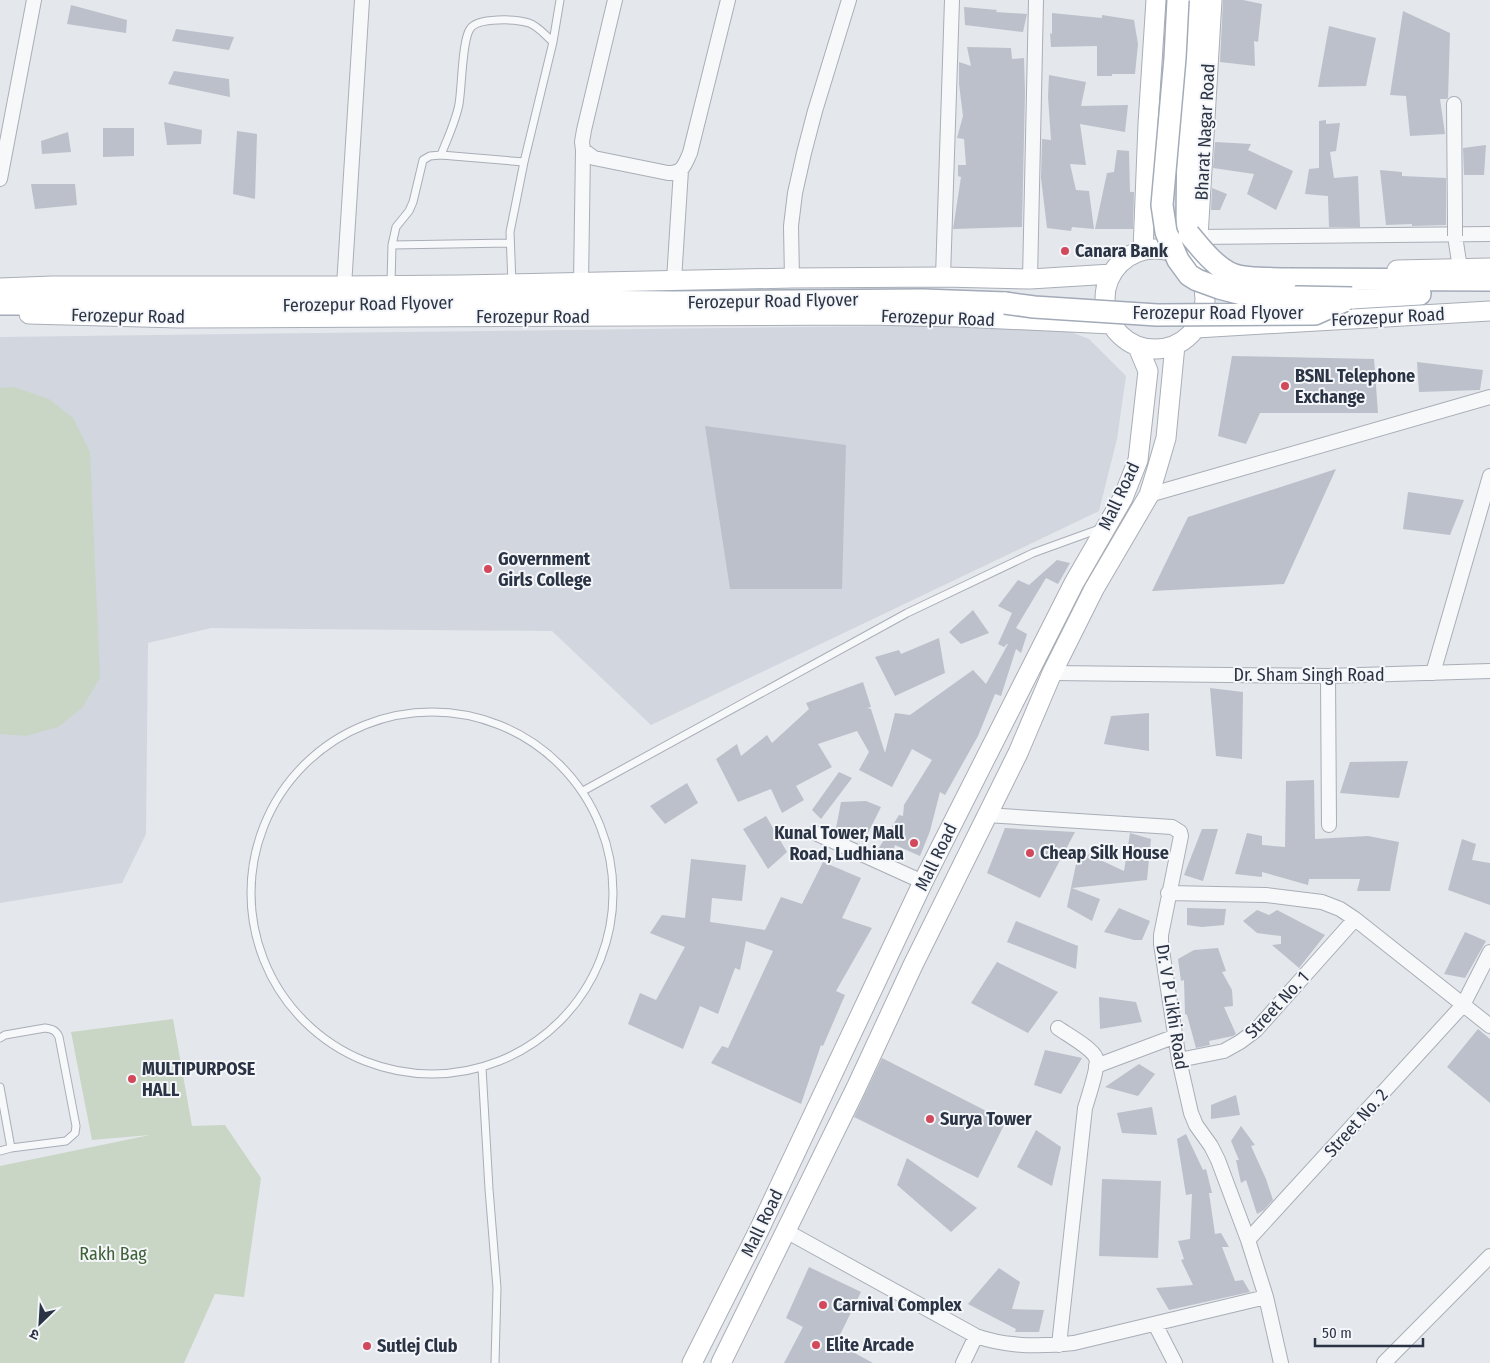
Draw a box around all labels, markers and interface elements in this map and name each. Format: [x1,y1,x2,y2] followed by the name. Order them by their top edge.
[1190,63,1220,201] street label: Bharat Nagar Road
[1075,240,1169,262] place label: Canara Bank
[1059,245,1071,257] marker: Canara Bank
[687,288,859,313] street label: Ferozepur Road Flyover
[282,291,454,316] street label: Ferozepur Road Flyover
[1133,302,1304,324] street label: Ferozepur Road Flyover
[1331,303,1445,331] street label: Ferozepur Road
[71,304,185,328] street label: Ferozepur Road
[881,305,995,331] street label: Ferozepur Road
[476,306,590,328] street label: Ferozepur Road
[1295,365,1415,408] place label: BSNL Telephone Exchange
[1279,380,1291,392] marker: BSNL Telephone Exchange
[1094,458,1144,534] street label: Mall Road
[498,548,592,591] place label: Government Girls College
[482,563,494,575] marker: Government Girls College
[1233,664,1385,686] street label: Dr. Sham Singh Road
[910,820,962,894] street label: Mall Road
[774,822,904,865] place label: Kunal Tower, Mall Road, Ludhiana
[908,837,920,849] marker: Kunal Tower, Mall Road, Ludhiana
[1040,842,1169,864] place label: Cheap Silk House
[1024,847,1036,859] marker: Cheap Silk House
[1151,943,1193,1071] street label: Dr. V P Likhi Road
[1240,967,1314,1043] street label: Street No. 1
[142,1058,256,1101] place label: MULTIPURPOSE HALL
[126,1073,138,1085] marker: MULTIPURPOSE HALL
[1319,1084,1393,1162] street label: Street No. 2
[940,1108,1032,1130] place label: Surya Tower
[924,1113,936,1125] marker: Surya Tower
[736,1186,788,1260] street label: Mall Road
[79,1243,147,1265] park label: Rakh Bag
[833,1294,962,1316] place label: Carnival Complex
[15,1298,65,1348] north arrow
[817,1299,829,1311] marker: Carnival Complex
[1315,1316,1422,1348] scale bar
[1322,1324,1352,1342] text: 50 m
[27,1325,42,1344] text: उ
[826,1334,914,1356] place label: Elite Arcade
[377,1335,458,1357] place label: Sutlej Club
[810,1339,822,1351] marker: Elite Arcade
[361,1340,373,1352] marker: Sutlej Club

